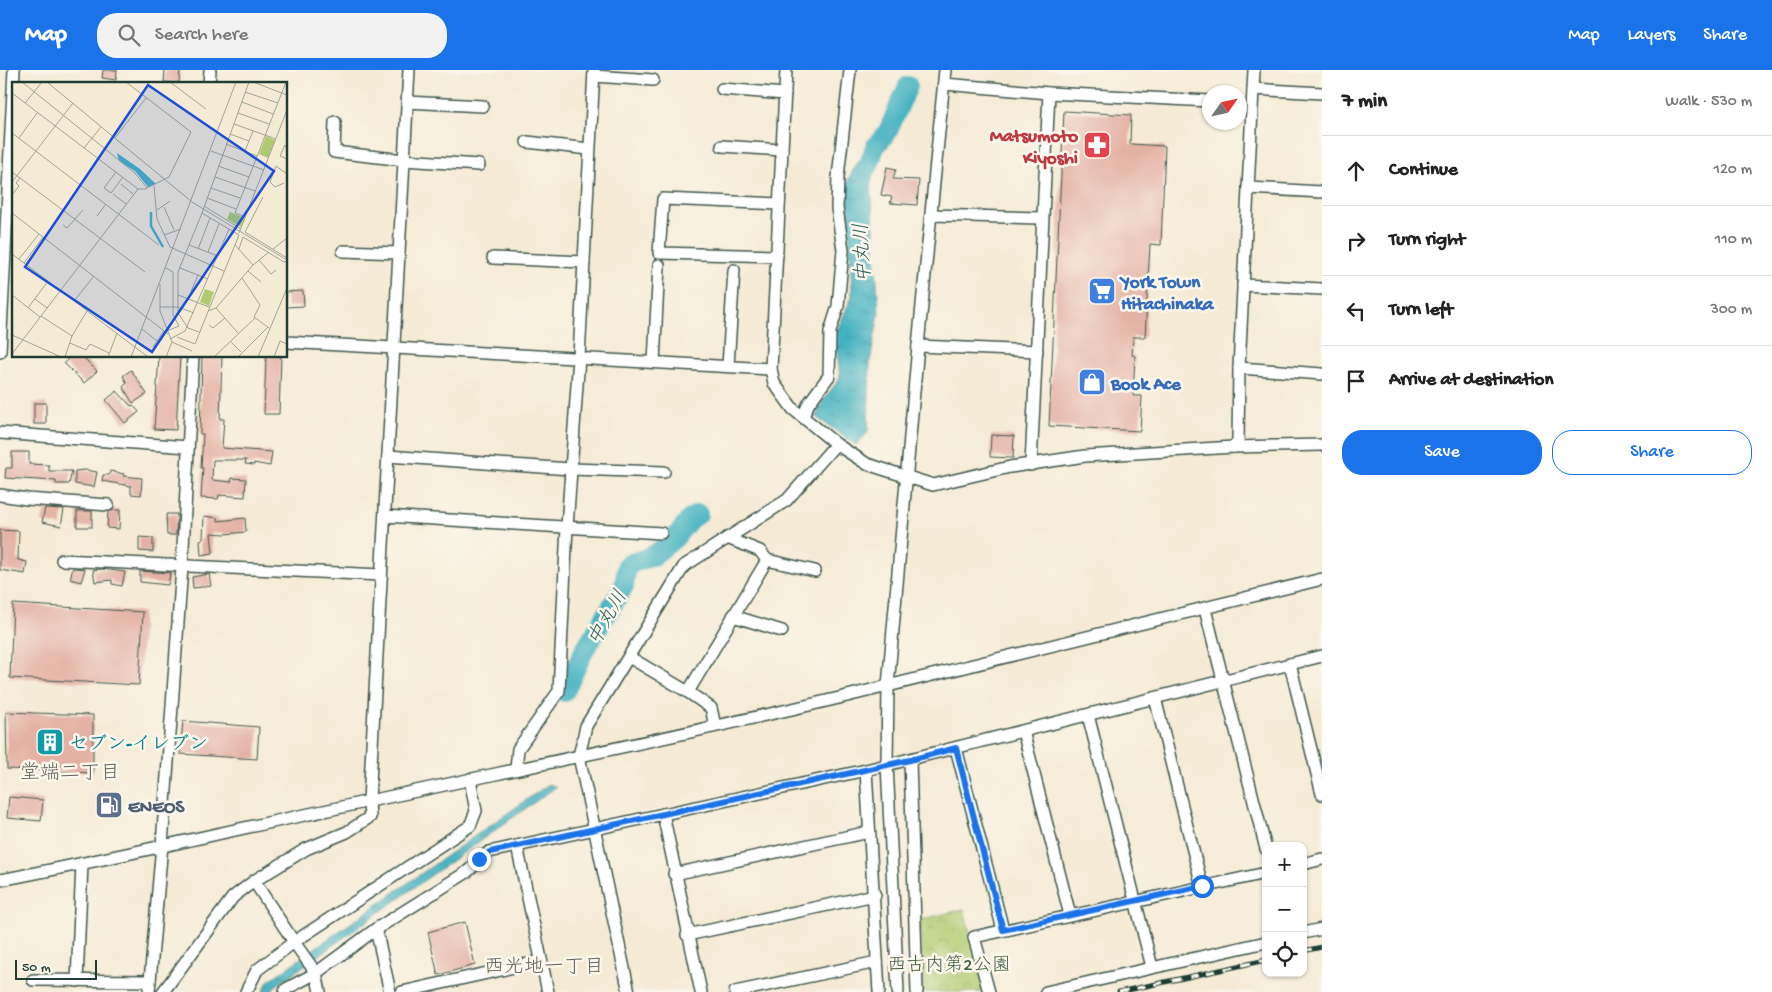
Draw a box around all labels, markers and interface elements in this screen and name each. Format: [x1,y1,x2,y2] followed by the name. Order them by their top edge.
[97,13,447,58] search box
[25,21,67,50] text: Map
[115,21,143,49] icon: search
[155,24,248,47] text: Search here
[1568,25,1600,46] text: Map
[1628,25,1675,46] text: Layers
[1703,25,1747,46] text: Share
[12,82,288,358] inset map
[1202,85,1247,130] north arrow
[1342,90,1387,115] text: 7 min
[1665,93,1752,112] text: Walk · 530 m
[990,126,1078,171] place label: Matsumoto Kiyoshi
[1082,130,1112,160] pharmacy icon: Matsumoto Kiyoshi
[1342,157,1370,185] icon: ahead
[1389,159,1458,182] text: Continue
[1713,161,1752,180] text: 120 m
[849,222,878,283] water label: 中丸川
[1342,227,1370,255] icon: right
[1389,229,1465,252] text: Turn right
[1715,231,1752,250] text: 110 m
[1119,272,1215,317] place label: York Town Hitachinaka
[1087,276,1117,306] supermarket icon: York Town Hitachinaka
[1342,297,1370,325] icon: left
[1389,299,1453,322] text: Turn left
[1710,301,1752,320] text: 300 m
[1077,367,1107,397] shop icon: Book Ace
[1342,367,1370,395] icon: arrive
[1389,369,1553,392] text: Arrive at destination
[1110,374,1182,397] place label: Book Ace
[1342,430,1542,475] button: Save
[1552,430,1752,475] button: Share
[583,586,634,651] water label: 中丸川
[35,727,65,757] building icon: セブン-イレブン
[69,734,208,757] place label: セブン-イレブン
[20,761,120,786] district label: 堂端二丁目
[94,790,124,820] fuel station icon: ENEOS
[128,797,186,820] place label: ENEOS
[1262,842,1307,977] map controls
[1262,842,1307,887] button: +
[468,848,491,871] route end
[1191,875,1214,898] route start
[1262,887,1307,932] button: −
[1262,932,1307,977] button: locate
[887,954,1011,978] park label: 西古内第2公園
[484,956,604,980] district label: 西光地一丁目
[15,957,98,980] scale bar
[22,960,51,977] text: 50 m

